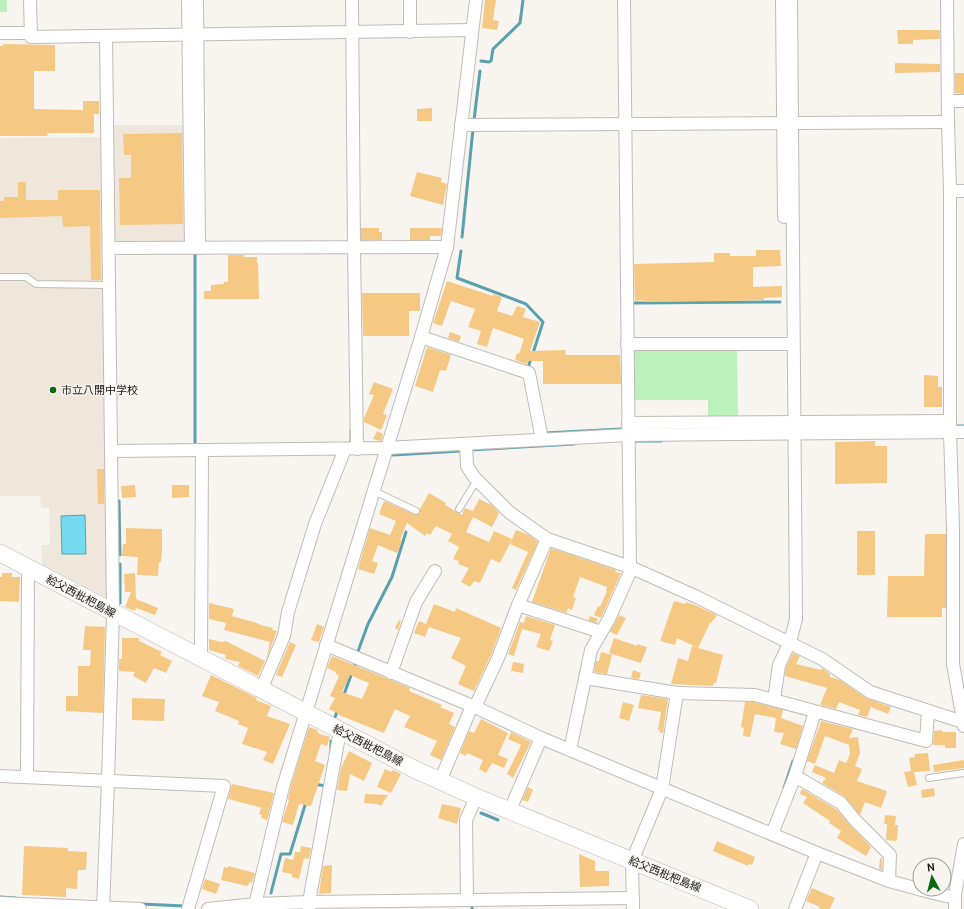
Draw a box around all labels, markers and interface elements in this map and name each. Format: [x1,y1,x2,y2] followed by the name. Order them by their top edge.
[61,383,138,397] place label: 市立八開中学校
[48,385,58,395] marker: 市立八開中学校
[44,572,118,620] street label: 給父西枇杷島線
[331,721,405,769] street label: 給父西枇杷島線
[627,853,703,895] street label: 給父西枇杷島線
[912,857,952,897] north arrow
[926,860,935,874] text: N

